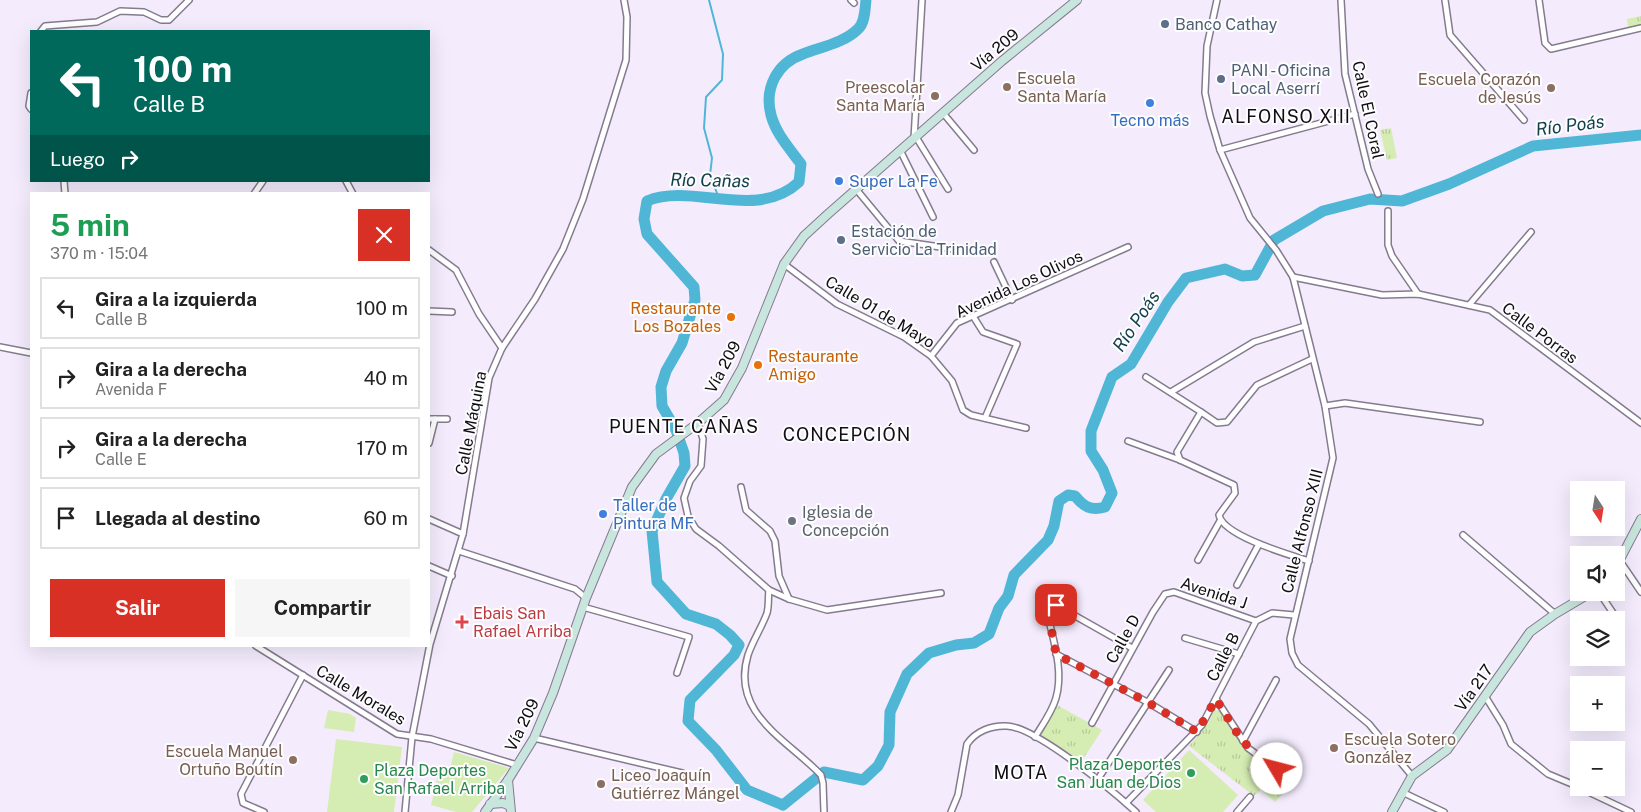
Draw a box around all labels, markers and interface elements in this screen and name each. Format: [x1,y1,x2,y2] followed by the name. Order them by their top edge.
[1175,15,1278,34] place label: Banco Cathay
[1159,18,1171,30] marker: Banco Cathay
[967,25,1023,75] street label: Vía 209
[133,49,232,90] text: 100 m
[50,50,115,115] icon: left
[1348,59,1388,161] street label: Calle El Coral
[1231,61,1330,98] place label: PANI - Oficina Local Aserrí
[1017,69,1106,106] place label: Escuela Santa María
[1418,70,1541,107] place label: Escuela Corazón de Jesús
[1215,73,1227,85] marker: PANI - Oficina Local Aserrí
[836,78,925,115] place label: Preescolar Santa María
[1001,81,1013,93] marker: Escuela Santa María
[1545,82,1557,94] marker: Escuela Corazón de Jesús
[929,90,941,102] marker: Preescolar Santa María
[133,91,205,117] text: Calle B
[1144,97,1156,109] marker: Tecno más
[1221,106,1351,127] district label: ALFONSO XIII
[1534,110,1606,140] water label: Río Poás
[1111,111,1189,130] place label: Tecno más
[115,145,143,173] icon: right
[50,148,105,170] text: Luego
[670,169,750,191] water label: Río Cañas
[849,172,938,191] place label: Super La Fe
[833,175,845,187] marker: Super La Fe
[50,207,130,243] text: 5 min
[358,209,410,261] button: close
[851,222,997,259] place label: Estación de Servicio La Trinidad
[835,234,847,246] marker: Estación de Servicio La Trinidad
[50,244,148,263] text: 370 m · 15:04
[952,246,1086,322] street label: Avenida Los Olivos
[822,272,938,352] street label: Calle 01 de Mayo
[1108,286,1164,356] water label: Río Poás
[95,288,257,310] text: Gira a la izquierda
[52,294,80,322] icon: left
[356,297,408,319] text: 100 m
[1498,298,1582,368] street label: Calle Porras
[630,299,721,336] place label: Restaurante Los Bozales
[95,310,147,329] text: Calle B
[725,311,737,323] marker: Restaurante Los Bozales
[701,338,745,396] street label: Vía 209
[768,347,859,384] place label: Restaurante Amigo
[95,358,247,380] text: Gira a la derecha
[752,359,764,371] marker: Restaurante Amigo
[52,364,80,392] icon: right
[363,367,408,389] text: 40 m
[452,369,490,477] street label: Calle Máquina
[95,380,167,399] text: Avenida F
[609,415,759,437] district label: PUENTE CAÑAS
[783,423,911,445] district label: CONCEPCIÓN
[95,428,247,450] text: Gira a la derecha
[52,434,80,462] icon: right
[357,437,408,459] text: 170 m
[95,450,147,469] text: Calle E
[1277,467,1327,595] street label: Calle Alfonso XIII
[1570,481,1625,536] north arrow
[1570,481,1625,796] map controls
[613,496,694,533] place label: Taller de Pintura MF
[802,503,889,540] place label: Iglesia de Concepción
[52,504,80,532] icon: arrive
[95,507,260,529] text: Llegada al destino
[364,507,408,529] text: 60 m
[597,508,609,520] marker: Taller de Pintura MF
[786,515,798,527] marker: Iglesia de Concepción
[1570,546,1625,601] button: sound
[1178,573,1250,613] street label: Avenida J
[50,579,225,637] button: Salir
[235,579,410,637] button: Compartir
[1035,584,1077,626] pin
[1042,591,1070,619] icon: arrive
[473,604,572,641] place label: Ebais San Rafael Arriba
[1102,611,1144,667] street label: Calle D
[1570,611,1625,666] button: layers
[455,615,469,629] marker: Ebais San Rafael Arriba
[1203,629,1243,685] street label: Calle B
[313,661,409,729] street label: Calle Morales
[1451,661,1497,715] street label: Vía 217
[1570,676,1625,731] button: +
[501,695,543,755] street label: Vía 209
[1344,730,1456,767] place label: Escuela Sotero González
[1570,741,1625,796] button: −
[165,742,283,779] place label: Escuela Manuel Ortuño Boutín
[1250,742,1302,794] position arrow
[1328,742,1340,754] marker: Escuela Sotero González
[287,754,299,766] marker: Escuela Manuel Ortuño Boutín
[1057,755,1181,792] place label: Plaza Deportes San Juan de Dios
[374,761,505,798] place label: Plaza Deportes San Rafael Arriba
[993,762,1049,783] district label: MOTA
[611,766,740,803] place label: Liceo Joaquín Gutiérrez Mángel
[1185,767,1197,779] marker: Plaza Deportes San Juan de Dios
[358,773,370,785] marker: Plaza Deportes San Rafael Arriba
[595,778,607,790] marker: Liceo Joaquín Gutiérrez Mángel

